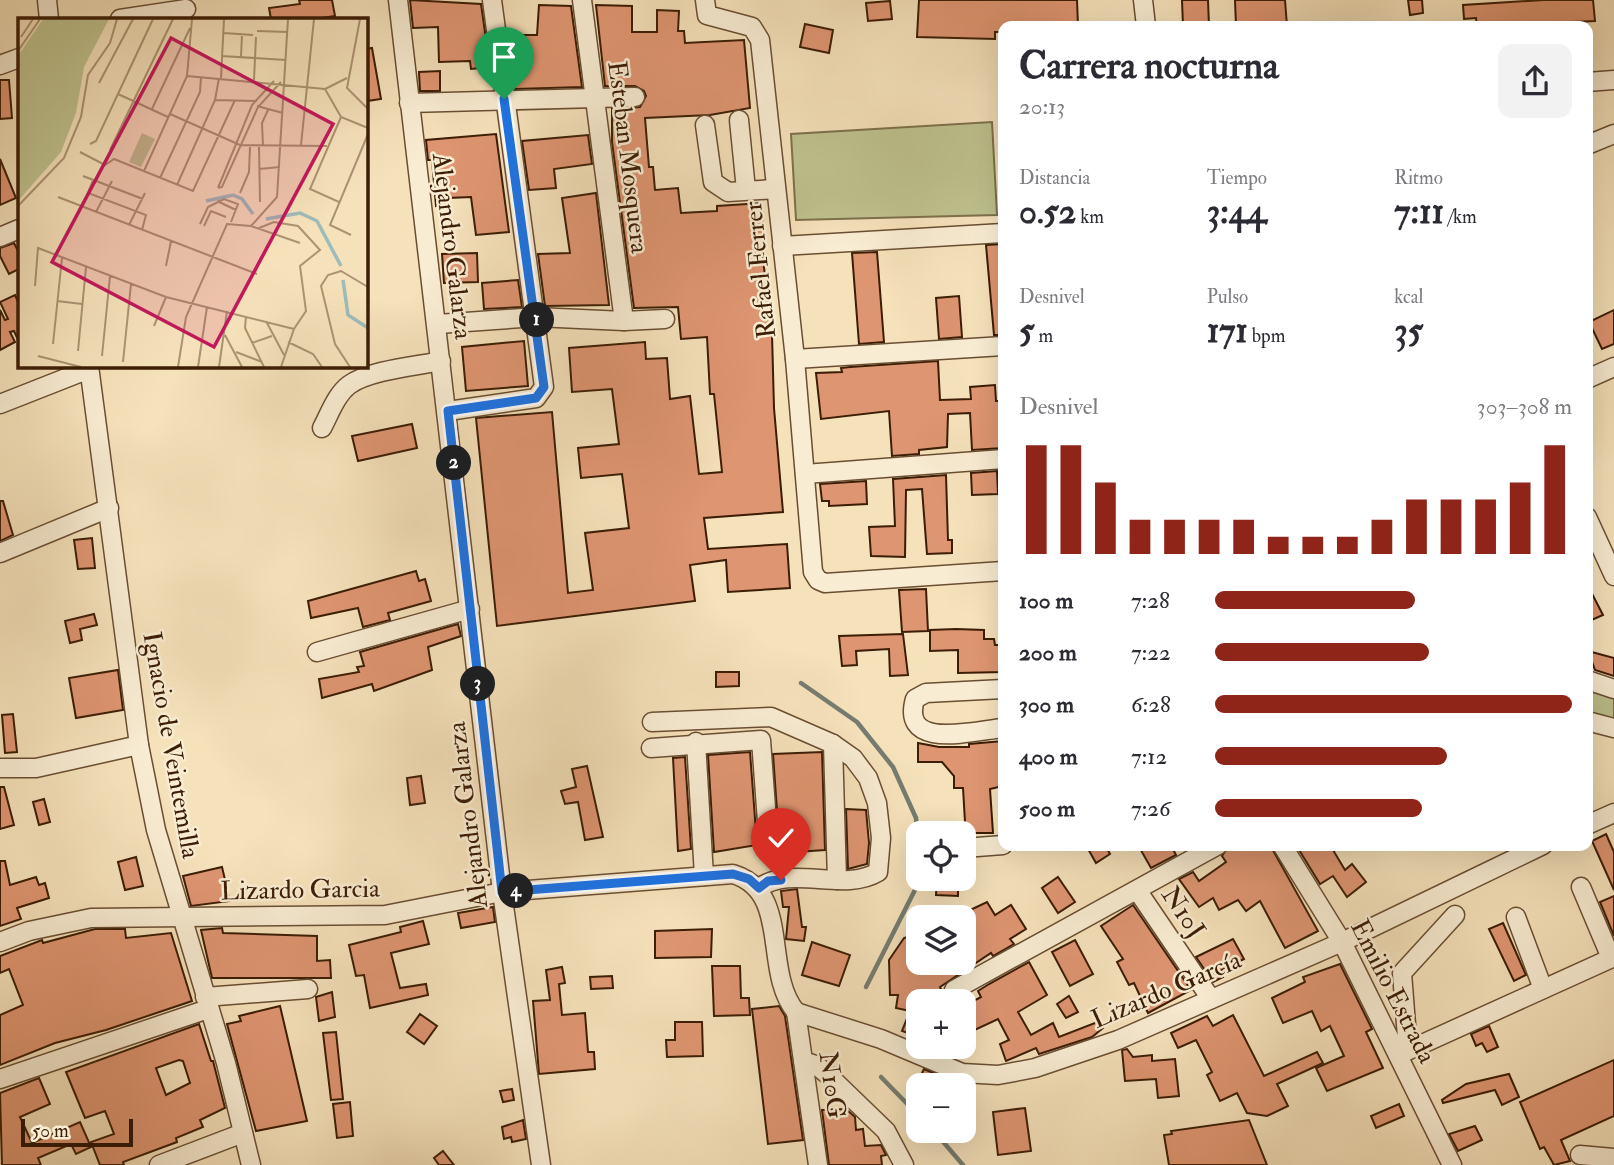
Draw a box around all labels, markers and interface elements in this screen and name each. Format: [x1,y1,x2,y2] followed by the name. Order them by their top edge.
[18,18,368,368] inset map
[474,27,534,99] pin
[485,38,523,76] icon: arrive
[1019,42,1279,90] text: Carrera nocturna
[1498,44,1572,118] button: share
[600,59,656,255] street label: Esteban Mosquera
[1019,92,1065,121] text: 20:13
[425,150,479,341] street label: Alejandro Galarza
[1019,166,1090,190] text: Distancia
[1207,166,1267,190] text: Tiempo
[1394,166,1443,190] text: Ritmo
[1019,190,1076,234] text: 0.52
[1207,190,1267,234] text: 3:44
[1394,190,1444,234] text: 7:11
[737,199,783,340] street label: Rafael Ferrer
[1076,205,1104,229] text: km
[1444,205,1477,229] text: /km
[1019,285,1085,309] text: Desnivel
[1207,285,1248,309] text: Pulso
[1394,285,1423,309] text: kcal
[520,302,554,338] pin: 1
[533,307,540,331] text: 1
[1019,309,1034,353] text: 5
[1207,309,1248,353] text: 171
[1394,309,1423,353] text: 35
[1034,324,1053,348] text: m
[1248,324,1285,348] text: bpm
[1019,392,1098,421] text: Desnivel
[1477,392,1572,421] text: 303–308 m
[436,446,472,480] pin: 2
[449,450,458,474] text: 2
[1019,586,1073,615] text: 100 m
[1131,586,1170,615] text: 7:28
[135,629,207,861] street label: Ignacio de Veintemilla
[1019,638,1077,667] text: 200 m
[1131,638,1171,667] text: 7:22
[461,666,496,702] pin: 3
[474,671,481,695] text: 3
[1019,690,1074,719] text: 300 m
[1131,690,1171,719] text: 6:28
[441,720,495,911] street label: Alejandro Galarza
[1019,742,1078,771] text: 400 m
[1131,742,1167,771] text: 7:12
[1019,794,1075,823] text: 500 m
[1131,794,1171,823] text: 7:26
[751,808,811,880] pin
[762,819,800,857] icon: check
[906,821,976,1143] map controls
[906,821,976,891] button: locate
[220,873,380,907] street label: Lizardo Garcia
[498,874,534,908] pin: 4
[510,878,521,902] text: 4
[1154,880,1212,945] street label: N10J
[906,905,976,975] button: layers
[1343,914,1443,1069] street label: Emilio Estrada
[1087,944,1246,1036] street label: Lizardo García
[906,989,976,1059] button: +
[811,1049,853,1121] street label: N10G
[906,1073,976,1143] button: −
[21,1116,133,1148] scale bar
[32,1119,69,1143] text: 50 m

